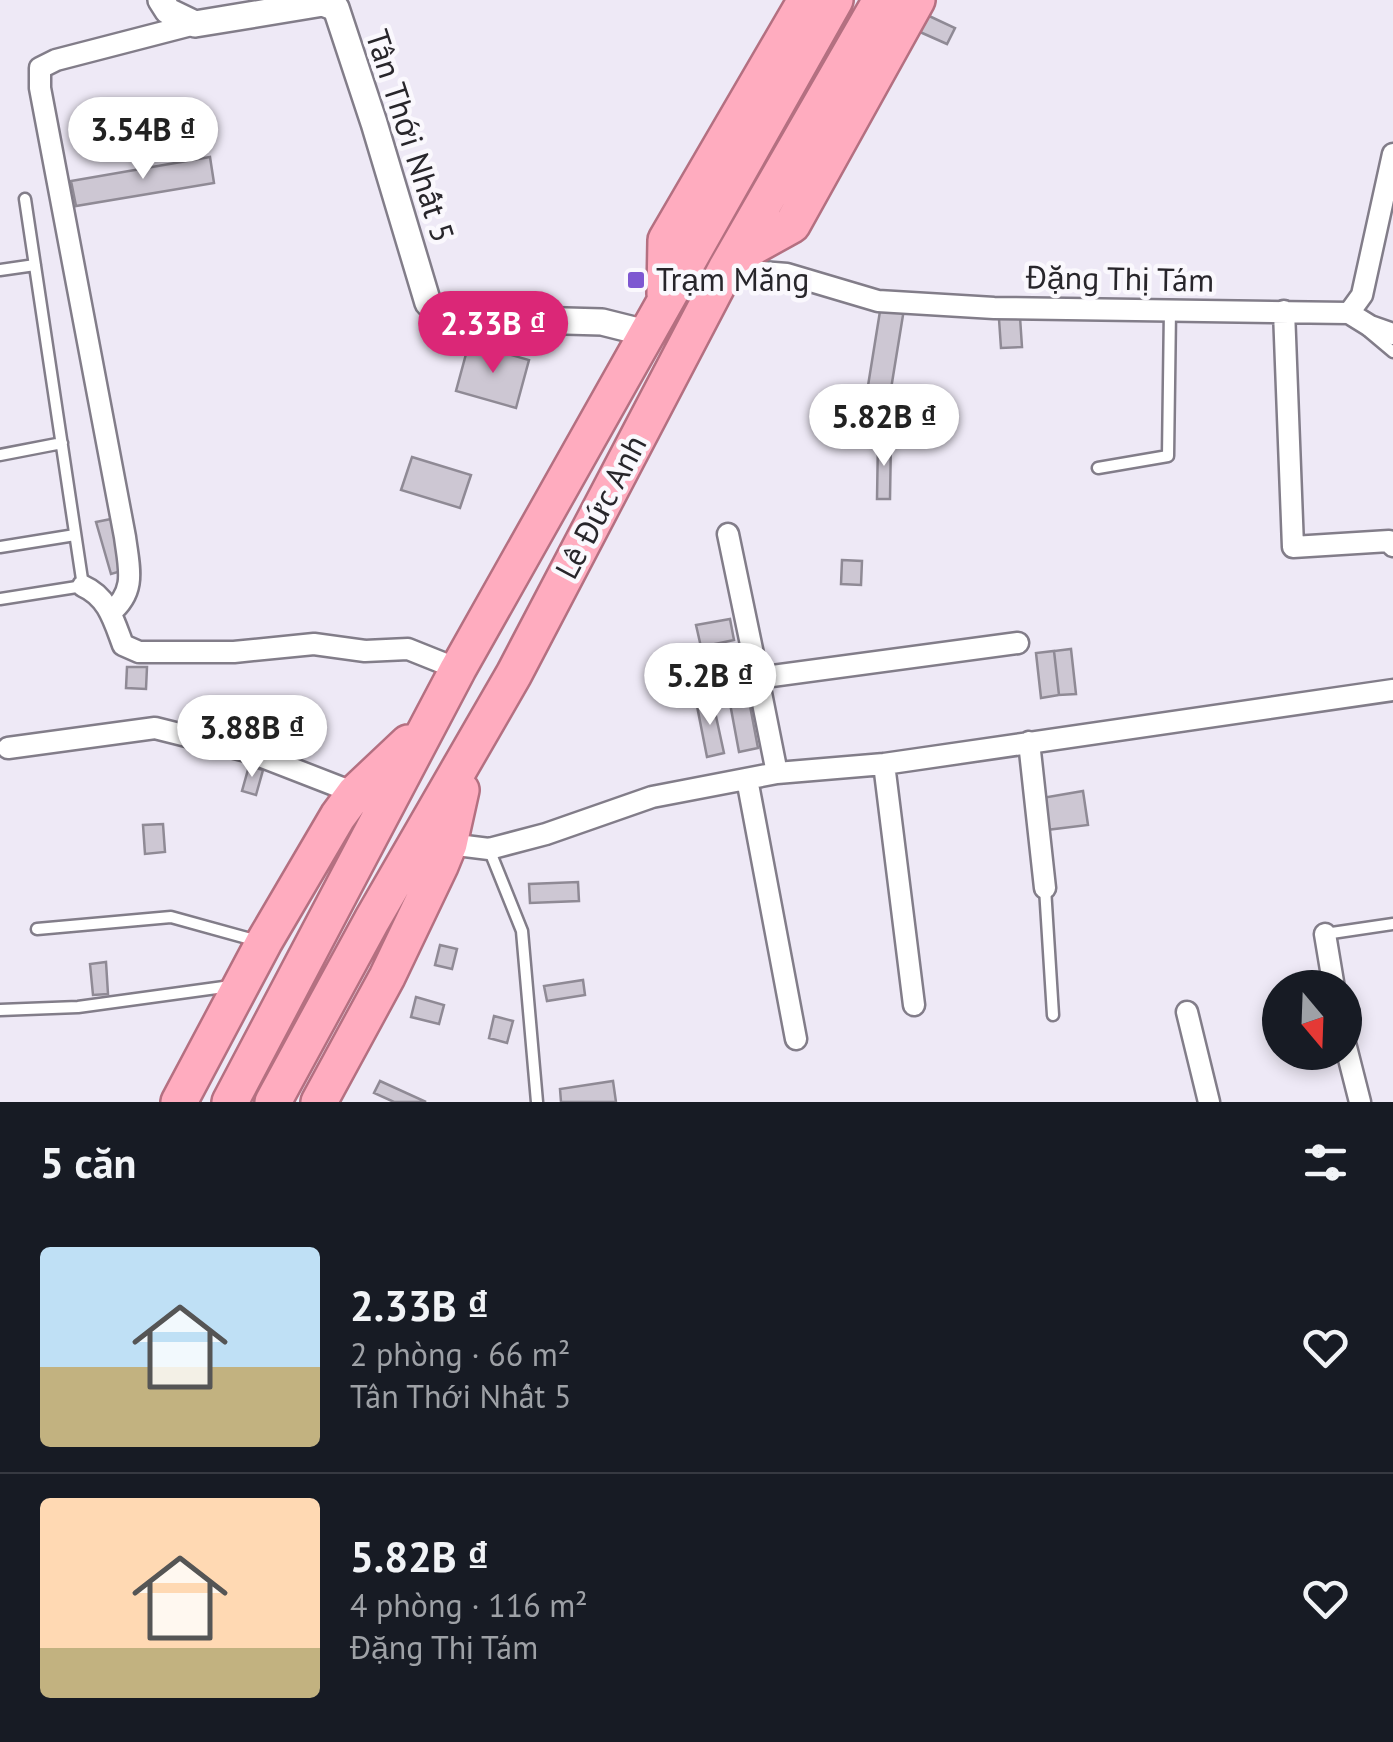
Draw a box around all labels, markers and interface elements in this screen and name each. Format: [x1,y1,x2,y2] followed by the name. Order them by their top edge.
[357,24,465,247] street label: Tân Thới Nhất 5
[51,97,235,182] pin: 3.54B ₫
[90,108,196,150] text: 3.54B ₫
[1025,255,1214,301] street label: Đặng Thị Tám
[656,258,809,300] place label: Trạm Măng
[625,269,647,291] marker: Trạm Măng
[401,291,585,376] pin: 2.33B ₫
[440,302,546,344] text: 2.33B ₫
[792,384,976,469] pin: 5.82B ₫
[831,395,937,437] text: 5.82B ₫
[545,427,655,586] street label: Lê Đức Anh
[629,643,791,728] pin: 5.2B ₫
[666,654,754,696] text: 5.2B ₫
[160,695,344,780] pin: 3.88B ₫
[199,706,305,748] text: 3.88B ₫
[1262,970,1362,1070] north arrow
[1262,970,1362,1070] map controls
[40,1135,136,1190] text: 5 căn
[1298,1135,1353,1190] icon: filters
[350,1278,489,1333] text: 2.33B ₫
[120,1287,240,1407] icon: home
[1298,1320,1353,1375] icon: heart
[350,1333,570,1375] text: 2 phòng · 66 m²
[350,1375,571,1417] text: Tân Thới Nhất 5
[350,1529,489,1584] text: 5.82B ₫
[120,1538,240,1658] icon: home
[1298,1571,1353,1626] icon: heart
[350,1584,588,1626] text: 4 phòng · 116 m²
[350,1626,538,1668] text: Đặng Thị Tám

